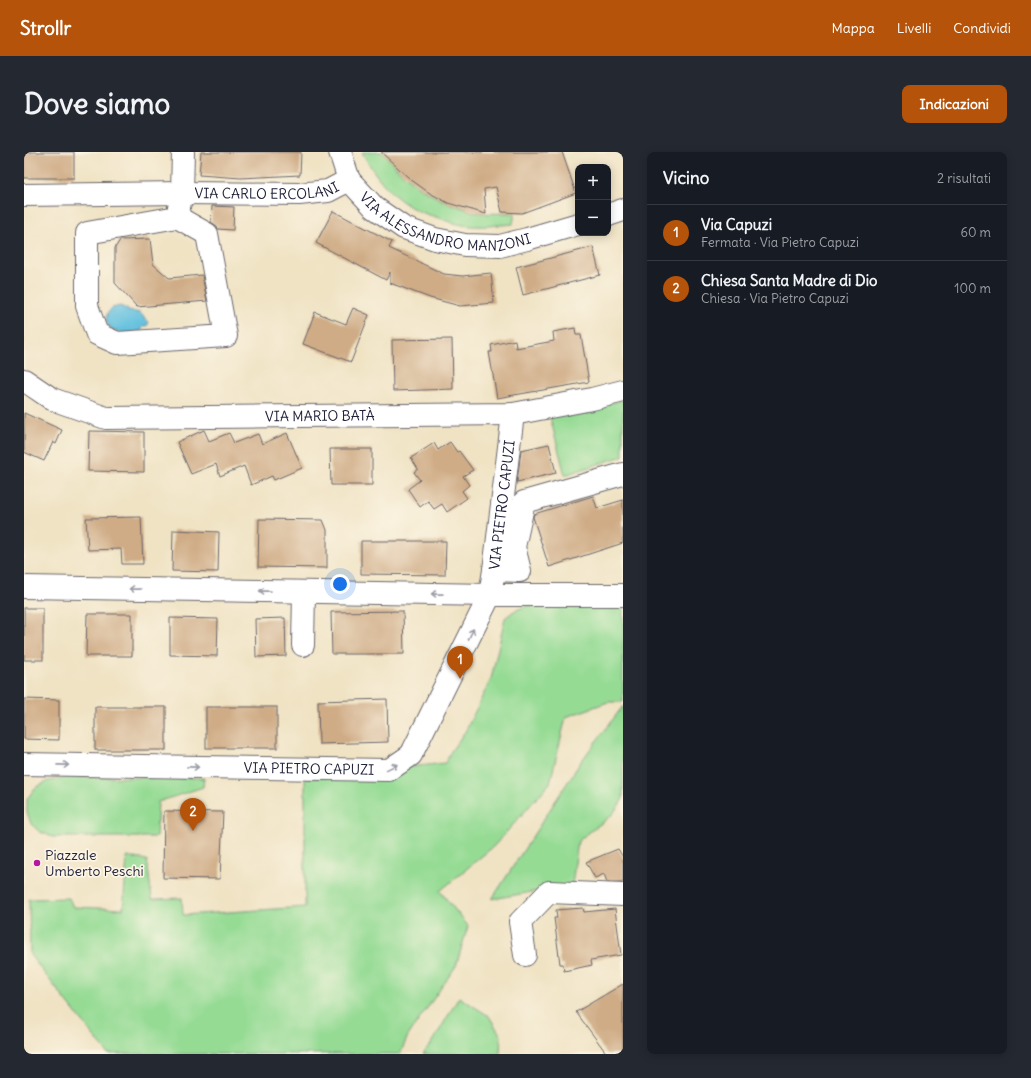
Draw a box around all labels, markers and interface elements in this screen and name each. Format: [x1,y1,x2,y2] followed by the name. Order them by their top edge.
[20,16,71,40] text: Strollr
[832,19,875,37] text: Mappa
[897,19,931,37] text: Livelli
[953,19,1011,37] text: Condividi
[902,85,1007,123] button: Indicazioni
[24,86,170,122] text: Dove siamo
[575,164,611,236] map controls
[575,164,611,200] button: +
[663,167,709,189] text: Vicino
[937,170,991,187] text: 2 risultati
[194,178,342,203] street label: VIA CARLO ERCOLANI
[356,188,533,255] street label: VIA ALESSANDRO MANZONI
[575,200,611,236] button: −
[701,215,772,234] text: Via Capuzi
[673,224,679,241] text: 1
[960,224,991,241] text: 60 m
[701,234,859,251] text: Fermata · Via Pietro Capuzi
[701,271,877,290] text: Chiesa Santa Madre di Dio
[672,280,680,297] text: 2
[954,280,991,297] text: 100 m
[701,290,849,307] text: Chiesa · Via Pietro Capuzi
[265,406,375,425] street label: VIA MARIO BATÀ
[485,439,519,571] street label: VIA PIETRO CAPUZI
[330,574,350,594] your location
[129,585,142,593] one-way arrow
[259,587,272,595] one-way arrow
[431,590,444,598] one-way arrow
[468,628,475,640] one-way arrow
[447,646,473,679] pin: 1
[244,759,374,779] street label: VIA PIETRO CAPUZI
[56,761,69,769] one-way arrow
[386,762,398,770] one-way arrow
[186,763,199,770] one-way arrow
[180,798,206,831] pin: 2
[45,846,144,880] place label: Piazzale Umberto Peschi
[32,858,42,868] marker: Piazzale Umberto Peschi

